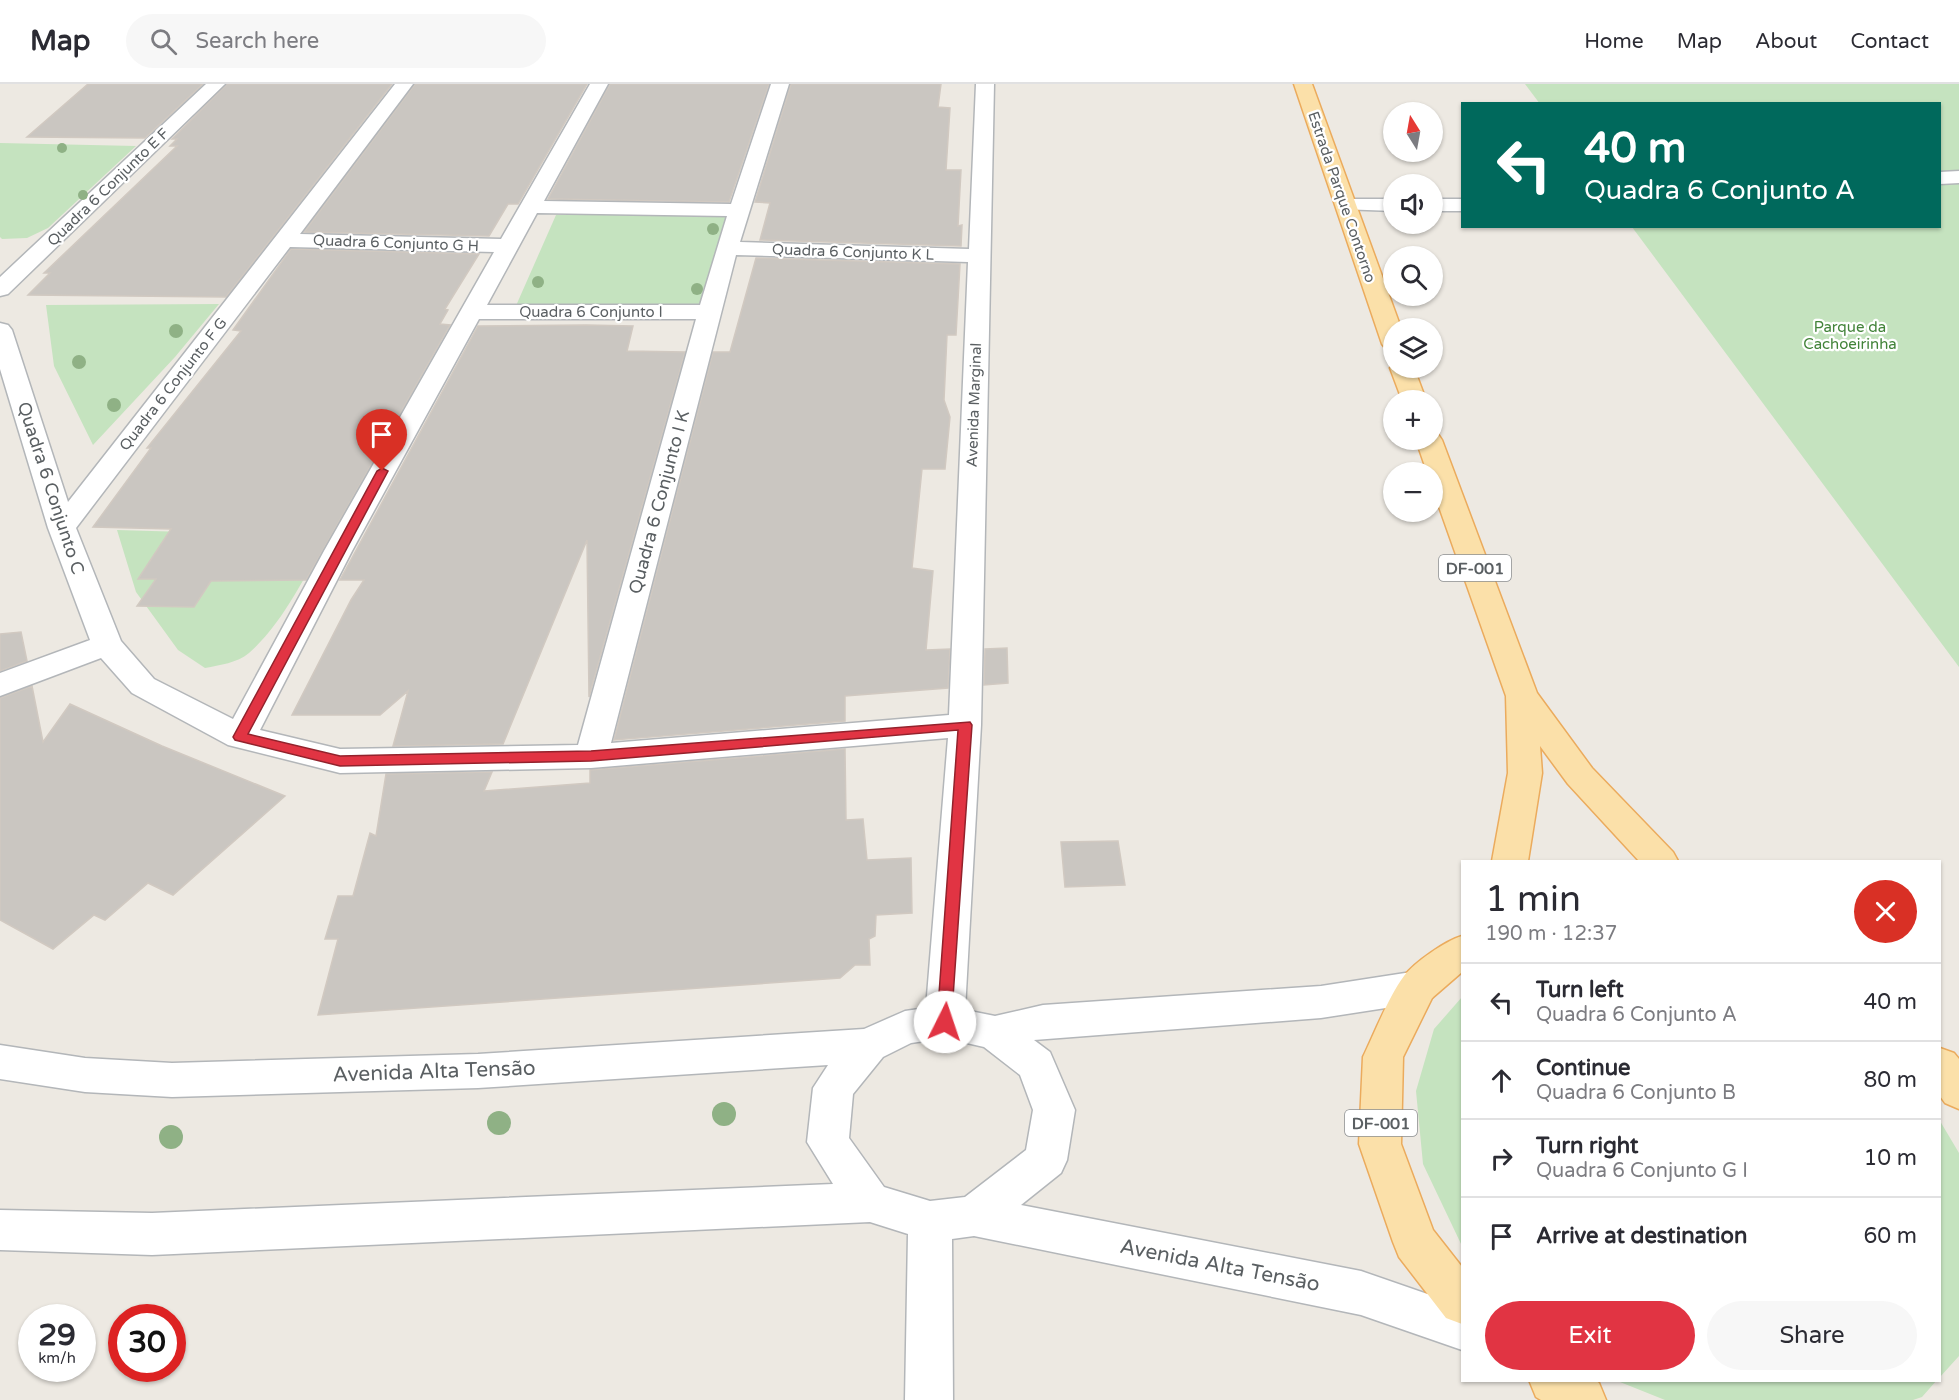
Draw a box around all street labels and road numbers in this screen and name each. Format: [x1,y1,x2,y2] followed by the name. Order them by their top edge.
[1304,109,1380,285] street label: Estrada Parque Contorno
[43,124,173,250] street label: Quadra 6 Conjunto E F
[313,231,479,255] street label: Quadra 6 Conjunto G H
[772,240,935,264] street label: Quadra 6 Conjunto K L
[519,303,663,321] street label: Quadra 6 Conjunto I
[115,314,231,454] street label: Quadra 6 Conjunto F G
[963,342,985,468] street label: Avenida Marginal
[13,399,89,577] street label: Quadra 6 Conjunto C
[624,408,694,596] street label: Quadra 6 Conjunto I K
[1439,555,1511,581] road number: DF-001
[332,1055,536,1088] street label: Avenida Alta Tensão
[1345,1110,1417,1136] road number: DF-001
[1118,1234,1322,1297] street label: Avenida Alta Tensão

